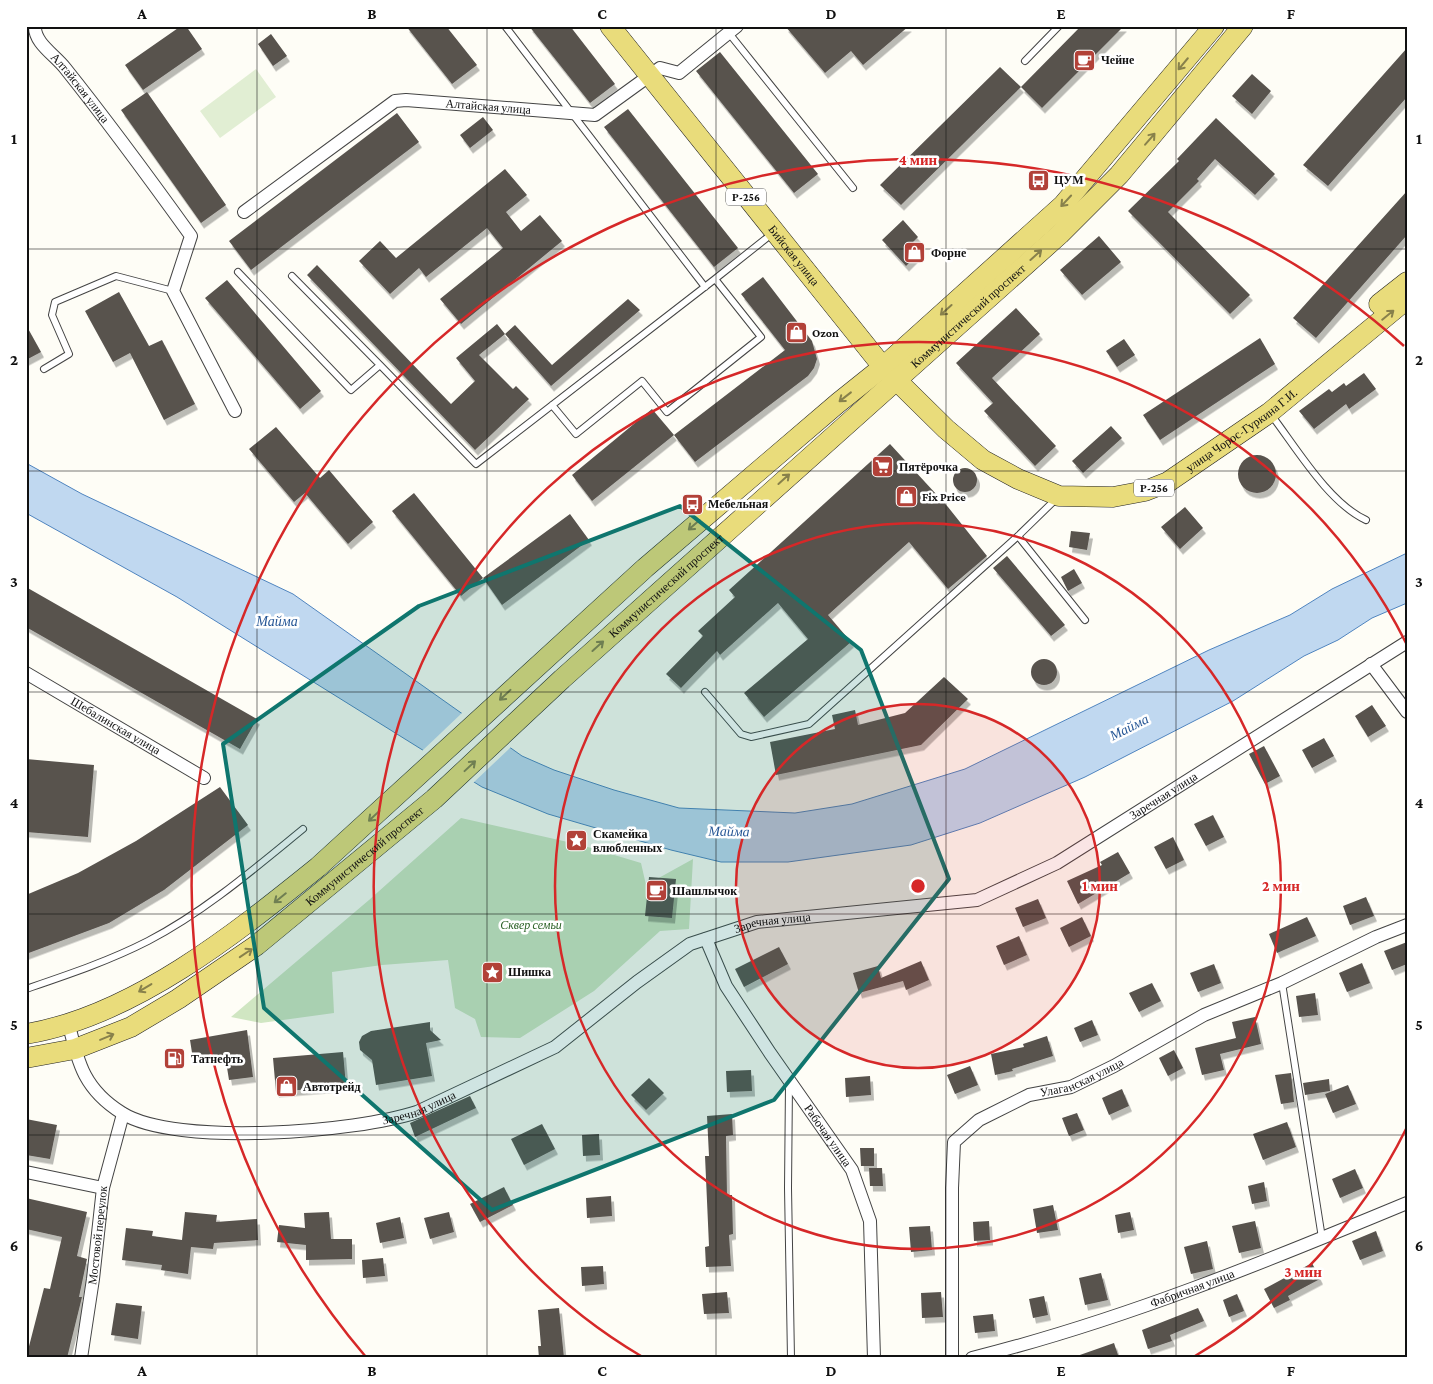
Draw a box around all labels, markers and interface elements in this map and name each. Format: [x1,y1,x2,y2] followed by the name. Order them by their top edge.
[136,5,147,22] text: A
[367,5,377,22] text: B
[597,5,607,22] text: C
[825,5,837,22] text: D
[1056,5,1066,22] text: E
[1287,5,1296,22] text: F
[1073,48,1097,72] cafe icon: Чейне
[48,50,113,126] street label: Алтайская улица
[1101,53,1135,67] place label: Чейне
[1177,57,1189,70] one-way arrow
[445,96,532,117] street label: Алтайская улица
[11,130,17,147] text: 1
[1416,130,1422,147] text: 1
[1144,133,1155,146] one-way arrow
[899,152,938,168] text: 4 мин
[1026,168,1050,192] bus stop icon: ЦУМ
[1054,173,1083,187] place label: ЦУМ
[726,188,766,206] road number: Р-256
[1060,194,1072,207] one-way arrow
[765,222,823,289] street label: Бийская улица
[903,241,927,265] shop icon: Форне
[931,246,967,260] place label: Форне
[1029,249,1042,260] one-way arrow
[908,261,1029,371] street label: Коммунистический проспект
[939,304,952,315] one-way arrow
[1381,309,1394,320] one-way arrow
[784,321,808,345] shop icon: Ozon
[812,326,839,340] place label: Ozon
[10,351,18,368] text: 2
[1415,351,1423,368] text: 2
[1183,385,1300,475] street label: улица Чорос-Гуркина Г.И.
[839,392,852,403] one-way arrow
[871,455,895,479] supermarket icon: Пятёрочка
[899,460,958,474] place label: Пятёрочка
[777,473,790,485] one-way arrow
[1134,479,1174,496] road number: Р-256
[894,485,918,509] shop icon: Fix Price
[922,490,966,504] place label: Fix Price
[680,492,704,516] bus stop icon: Мебельная
[708,497,769,511] place label: Мебельная
[688,519,701,531] one-way arrow
[606,531,727,641] street label: Коммунистический проспект
[10,573,18,590] text: 3
[1415,573,1423,590] text: 3
[255,613,298,629] water label: Майма
[591,640,604,652] one-way arrow
[498,689,511,701] one-way arrow
[68,694,163,758] street label: Шебалинская улица
[1106,710,1151,744] water label: Майма
[463,760,476,772] one-way arrow
[1127,769,1201,822] street label: Заречная улица
[10,794,19,811] text: 4
[1415,794,1424,811] text: 4
[303,803,427,909] street label: Коммунистический проспект
[367,810,380,821] one-way arrow
[707,823,750,839] water label: Майма
[593,827,662,855] place label: Скамейка влюбленных
[565,829,589,853] place icon: Скамейка влюбленных
[909,877,927,895] centre of rings
[1082,878,1118,894] text: 1 мин
[1262,878,1300,894] text: 2 мин
[644,879,668,903] cafe icon: Шашлычок
[672,884,737,898] place label: Шашлычок
[274,892,287,903] one-way arrow
[732,910,812,936] street label: Заречная улица
[500,918,562,932] park label: Сквер семьи
[238,948,252,958] one-way arrow
[480,960,504,984] place icon: Шишка
[508,965,551,979] place label: Шишка
[139,984,153,994] one-way arrow
[10,1016,18,1033] text: 5
[1415,1016,1423,1033] text: 5
[99,1032,114,1041] one-way arrow
[163,1047,187,1071] fuel station icon: Татнефть
[191,1052,244,1066] place label: Татнефть
[1039,1055,1126,1100] street label: Улаганская улица
[275,1075,299,1099] shop icon: Автотрейд
[303,1080,360,1094] place label: Автотрейд
[381,1088,458,1127] street label: Заречная улица
[801,1102,855,1170] street label: Рабочая улица
[85,1185,110,1286] street label: Мостовой переулок
[10,1237,18,1254] text: 6
[1415,1237,1423,1254] text: 6
[1284,1264,1322,1280] text: 3 мин
[1148,1266,1237,1310] street label: Фабричная улица
[136,1362,147,1379] text: A
[367,1362,377,1379] text: B
[597,1362,607,1379] text: C
[825,1362,837,1379] text: D
[1056,1362,1066,1379] text: E
[1287,1362,1296,1379] text: F

